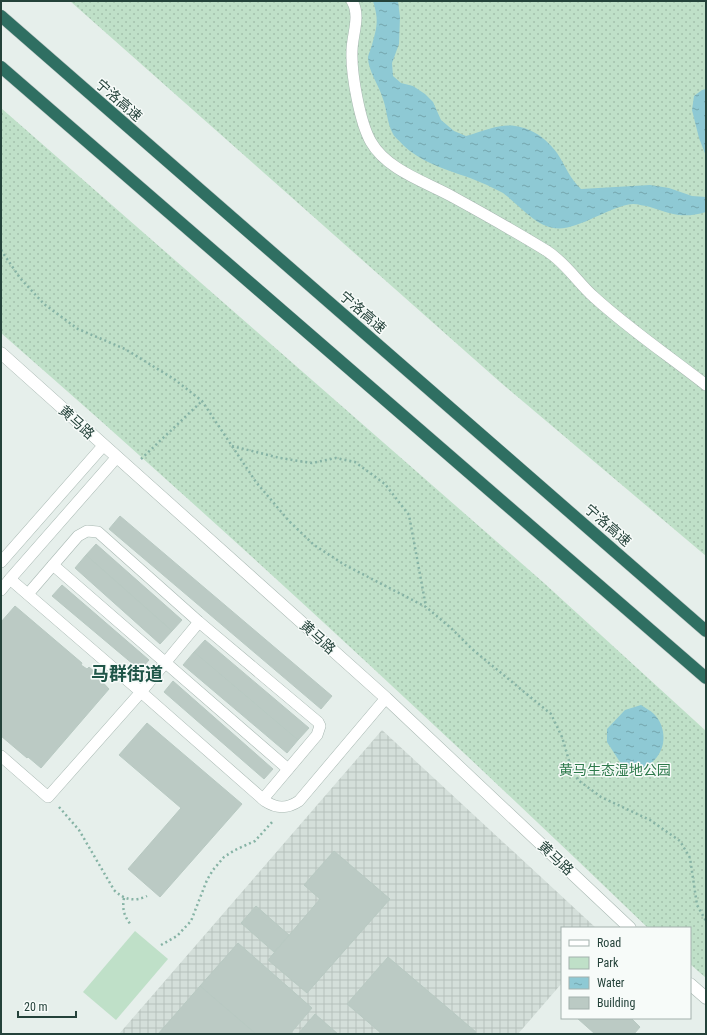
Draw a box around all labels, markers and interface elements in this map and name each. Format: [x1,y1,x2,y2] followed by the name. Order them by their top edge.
[93,76,145,124] street label: 宁洛高速
[337,288,389,336] street label: 宁洛高速
[56,402,98,442] street label: 黄马路
[582,501,634,549] street label: 宁洛高速
[297,617,339,657] street label: 黄马路
[91,663,163,684] district label: 马群街道
[559,762,671,778] park label: 黄马生态湿地公园
[535,838,577,878] street label: 黄马路
[561,927,691,1019] legend
[597,936,621,950] text: Road
[597,956,619,970] text: Park
[597,976,625,990] text: Water
[18,993,76,1019] scale bar
[597,996,635,1010] text: Building
[24,1000,48,1014] text: 20 m

